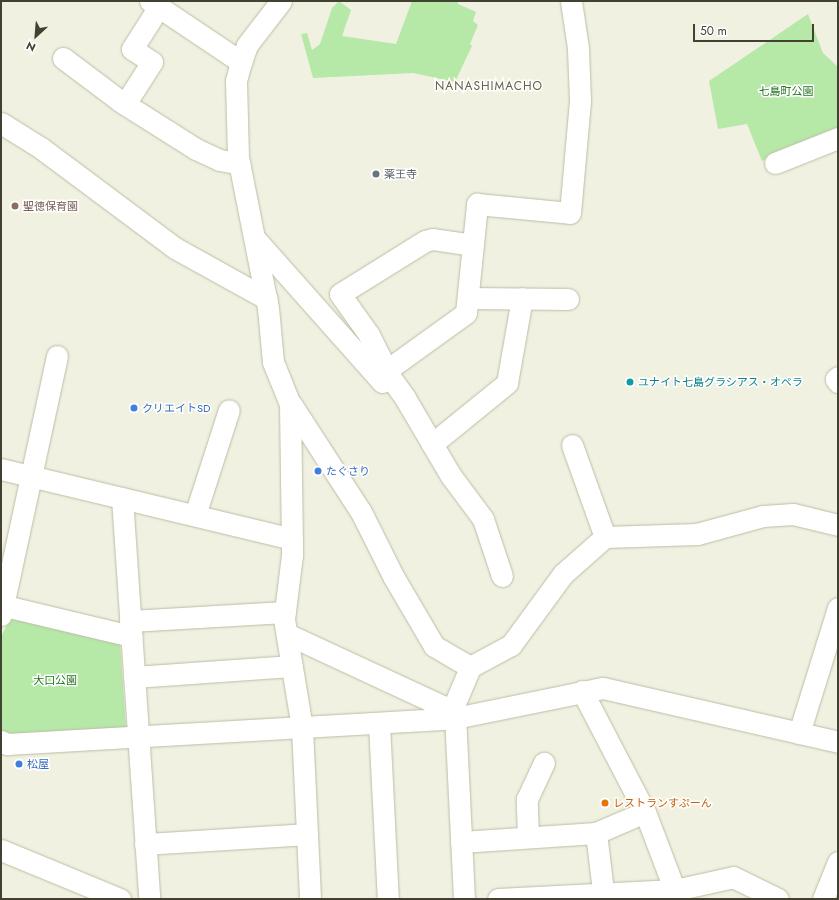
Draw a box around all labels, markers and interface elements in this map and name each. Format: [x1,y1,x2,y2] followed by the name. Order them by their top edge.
[16,16,56,56] north arrow
[695,16,816,42] scale bar
[700,22,727,40] text: 50 m
[23,38,38,56] text: N
[435,80,543,94] district label: NANASHIMACHO
[759,84,813,98] park label: 七島町公園
[384,167,417,181] place label: 薬王寺
[371,169,381,179] marker: 薬王寺
[23,199,78,213] place label: 聖徳保育園
[10,201,20,211] marker: 聖徳保育園
[638,375,803,389] place label: ユナイト七島グラシアス・オペラ
[625,377,635,387] marker: ユナイト七島グラシアス・オペラ
[142,401,211,415] place label: クリエイトSD
[129,403,139,413] marker: クリエイトSD
[326,464,370,478] place label: たぐさり
[313,466,323,476] marker: たぐさり
[33,673,77,687] park label: 大口公園
[27,757,49,771] place label: 松屋
[14,759,24,769] marker: 松屋
[613,796,712,810] place label: レストランすぷーん
[600,798,610,808] marker: レストランすぷーん

